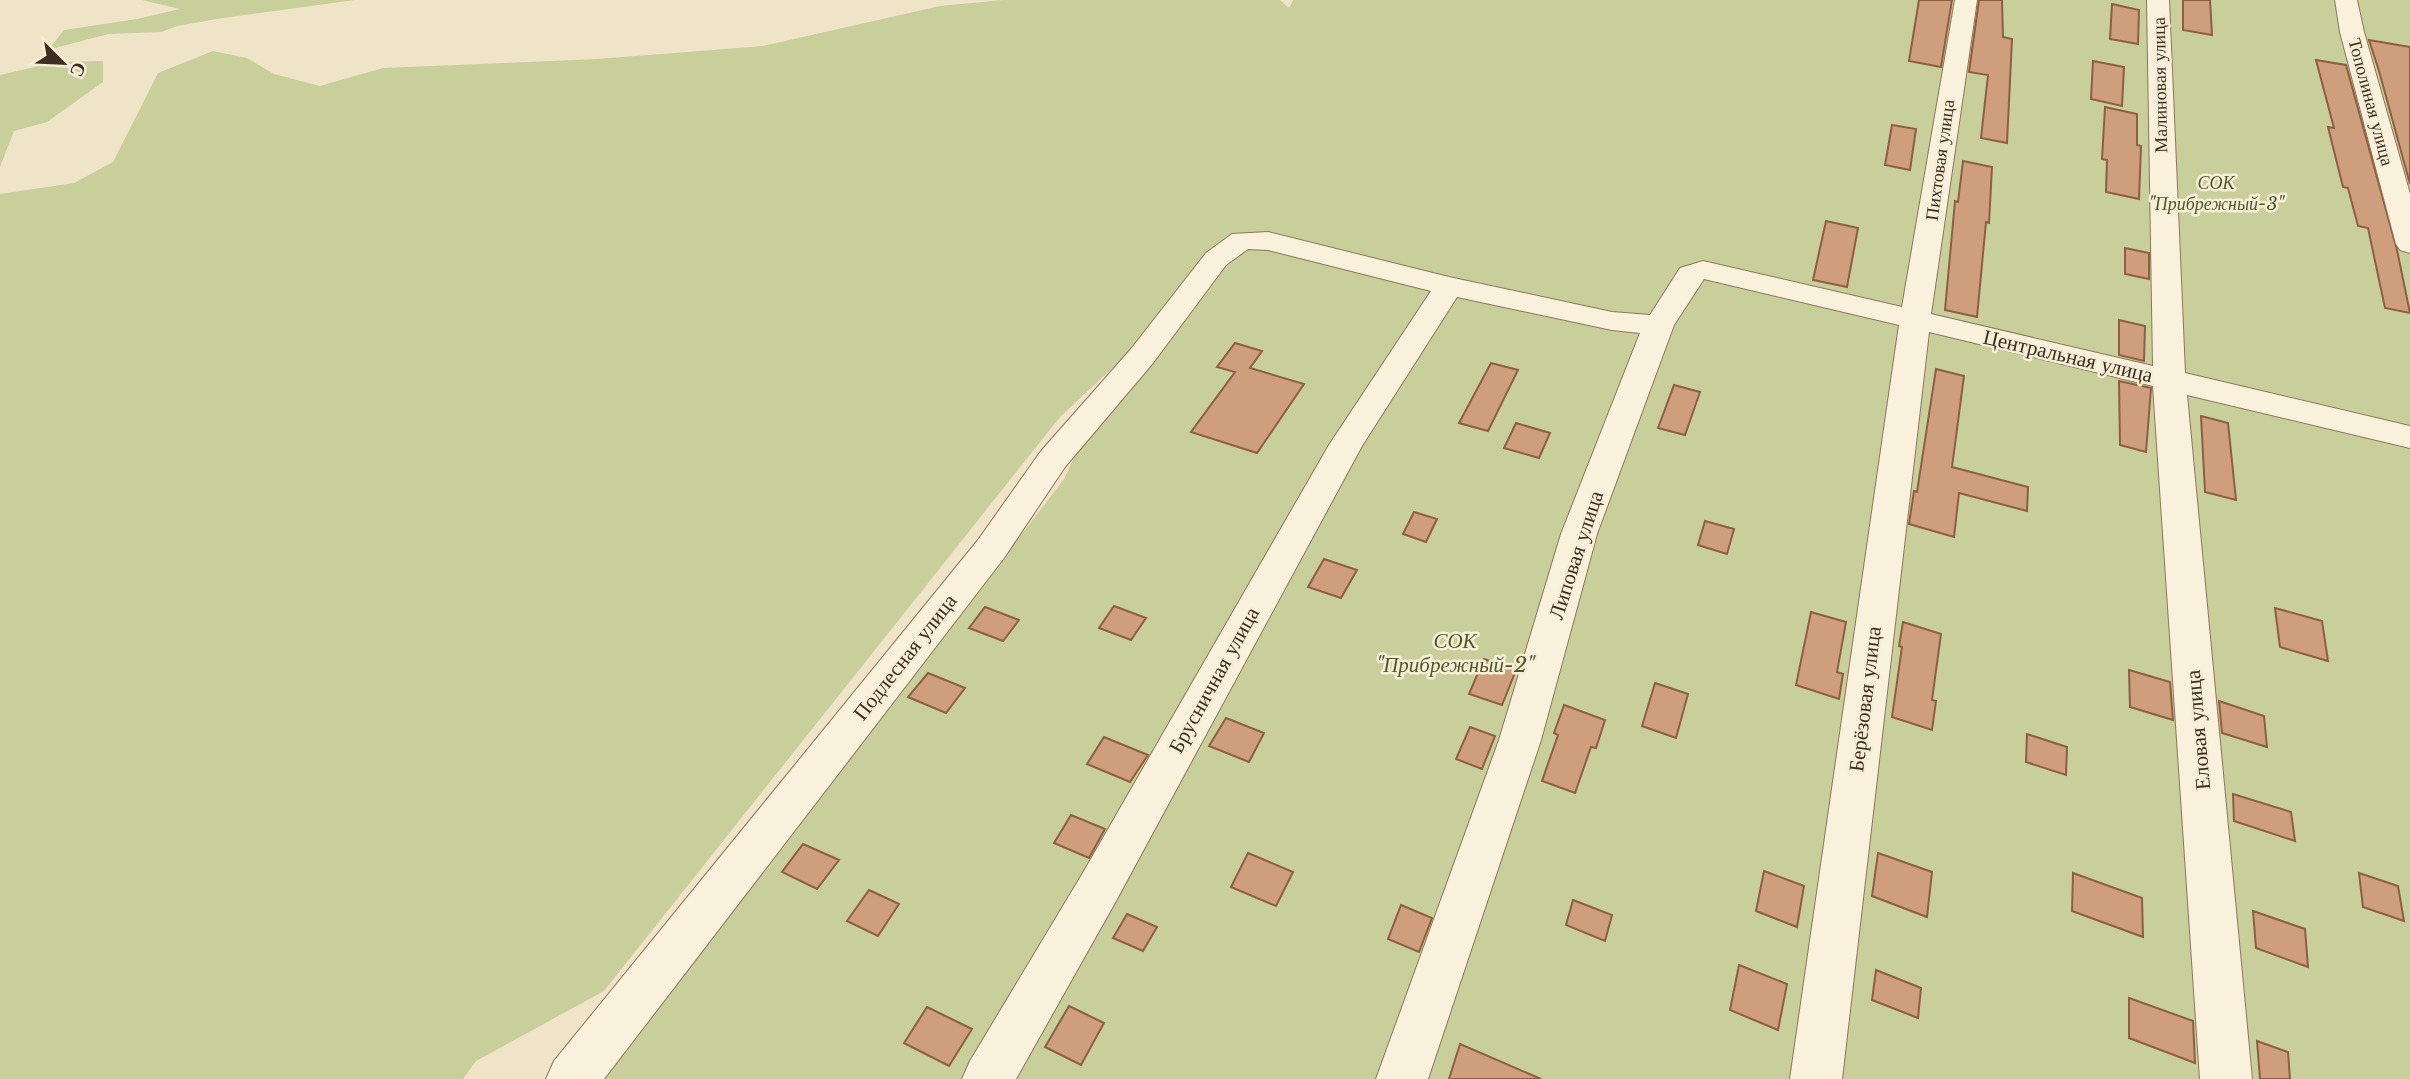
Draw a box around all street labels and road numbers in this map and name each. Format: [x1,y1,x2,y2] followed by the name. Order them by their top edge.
[2148,17,2172,153] street label: Малиновая улица
[2343,36,2399,168] street label: Тополиная улица
[1921,98,1959,222] street label: Пихтовая улица
[1981,324,2156,388] street label: Центральная улица
[1543,487,1609,623] street label: Липовая улица
[848,588,963,725] street label: Подлесная улица
[1163,602,1265,758] street label: Брусничная улица
[1843,624,1887,773] street label: Берёзовая улица
[2180,668,2216,791] street label: Еловая улица

